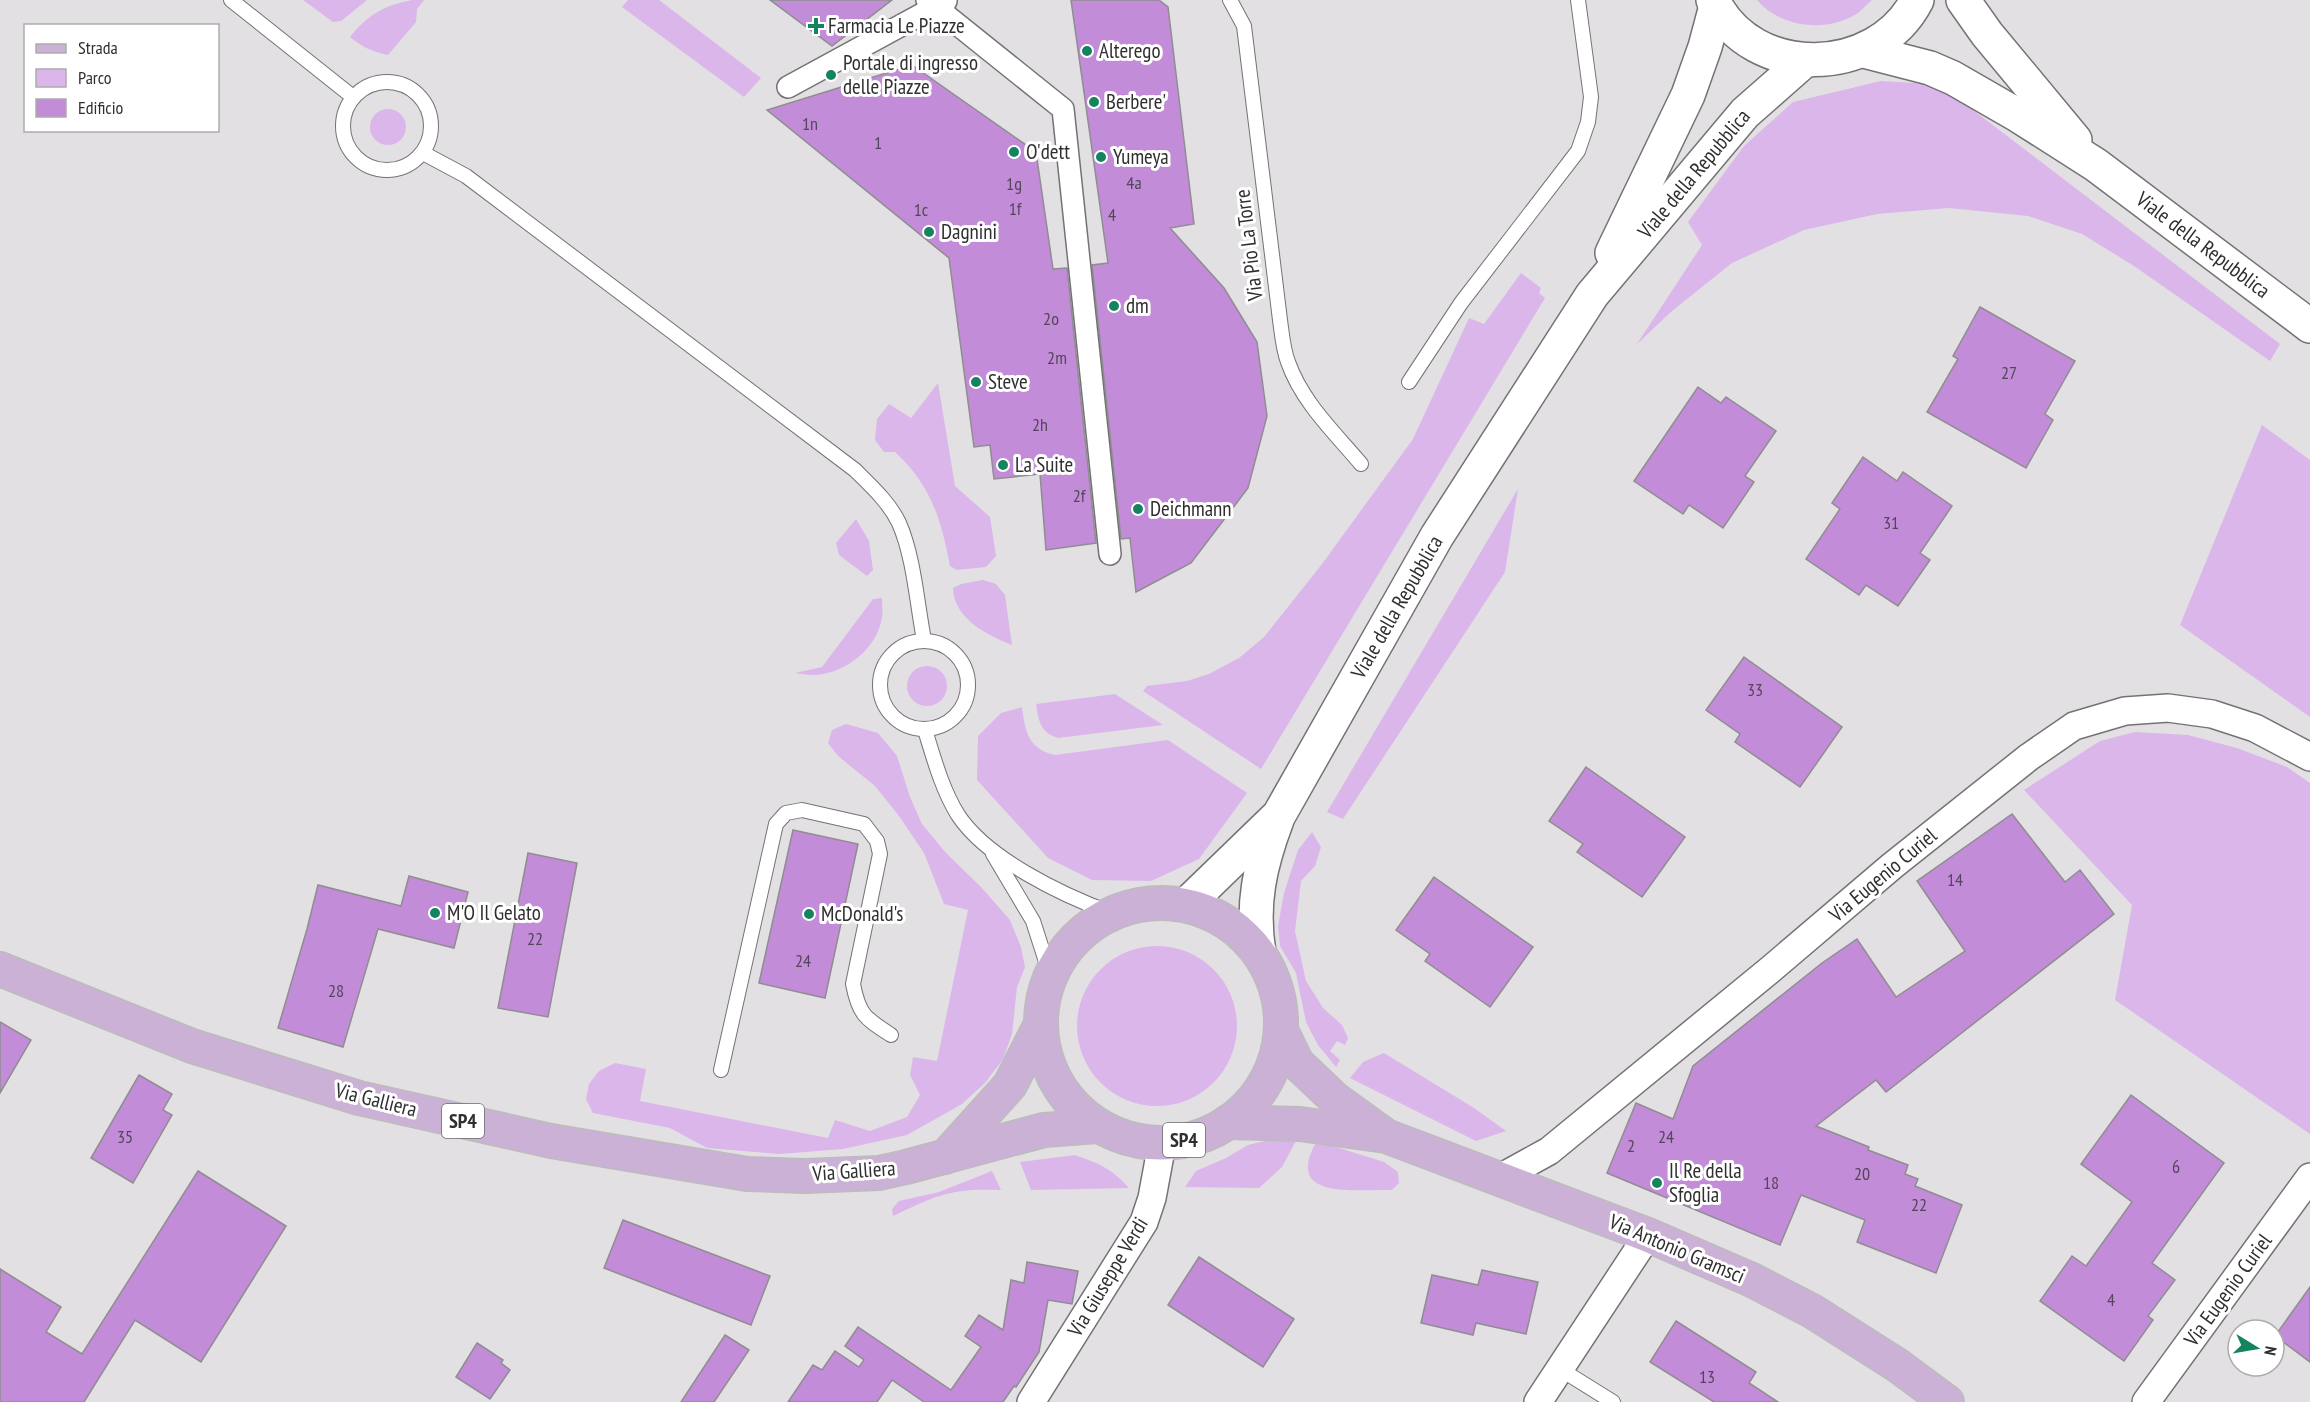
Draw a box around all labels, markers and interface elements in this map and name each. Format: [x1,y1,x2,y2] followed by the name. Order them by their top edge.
[828,12,965,39] place label: Farmacia Le Piazze
[809,19,823,33] marker: Farmacia Le Piazze
[24,24,219,132] legend
[78,36,118,59] text: Strada
[1099,37,1161,64] place label: Alterego
[1080,44,1094,58] marker: Alterego
[843,49,978,100] place label: Portale di ingresso delle Piazze
[78,66,112,89] text: Parco
[824,68,838,82] marker: Portale di ingresso delle Piazze
[1106,88,1166,115] place label: Berbere'
[1087,95,1101,109] marker: Berbere'
[78,96,124,119] text: Edificio
[1631,103,1756,245] street label: Viale della Repubblica
[802,112,818,135] house number: 1n
[874,131,882,154] house number: 1
[1026,138,1070,165] place label: O'dett
[1113,143,1169,170] place label: Yumeya
[1007,145,1021,159] marker: O'dett
[1094,150,1108,164] marker: Yumeya
[1126,171,1142,194] house number: 4a
[1006,172,1022,195] house number: 1g
[2130,185,2276,304] street label: Viale della Repubblica
[1228,188,1269,303] street label: Via Pio La Torre
[1009,197,1023,220] house number: 1f
[914,198,929,221] house number: 1c
[1108,203,1116,226] house number: 4
[941,218,997,245] place label: Dagnini
[922,225,936,239] marker: Dagnini
[1126,292,1149,319] place label: dm
[1107,299,1121,313] marker: dm
[1043,307,1059,330] house number: 2o
[1047,346,1067,369] house number: 2m
[2001,361,2017,384] house number: 27
[988,368,1028,395] place label: Steve
[969,375,983,389] marker: Steve
[1032,413,1048,436] house number: 2h
[1015,451,1073,478] place label: La Suite
[996,458,1010,472] marker: La Suite
[1073,484,1087,507] house number: 2f
[1150,495,1231,522] place label: Deichmann
[1131,502,1145,516] marker: Deichmann
[1883,511,1899,534] house number: 31
[1344,530,1448,684] street label: Viale della Repubblica
[1747,678,1763,701] house number: 33
[1822,822,1942,928] street label: Via Eugenio Curiel
[1947,868,1963,891] house number: 14
[447,899,541,926] place label: M'O Il Gelato
[821,900,903,927] place label: McDonald's
[428,906,442,920] marker: M'O Il Gelato
[802,907,816,921] marker: McDonald's
[527,927,543,950] house number: 22
[795,949,811,972] house number: 24
[328,979,344,1002] house number: 28
[332,1076,420,1123] street label: Via Galliera
[442,1104,484,1138] road number: SP4
[1163,1123,1205,1157] road number: SP4
[117,1125,133,1148] house number: 35
[1658,1125,1674,1148] house number: 24
[1627,1134,1635,1157] house number: 2
[811,1154,896,1187] street label: Via Galliera
[2172,1155,2180,1178] house number: 6
[1669,1157,1742,1208] place label: Il Re della Sfoglia
[1854,1162,1870,1185] house number: 20
[1763,1171,1779,1194] house number: 18
[1650,1176,1664,1190] marker: Il Re della Sfoglia
[1911,1193,1927,1216] house number: 22
[1604,1207,1749,1289] street label: Via Antonio Gramsci
[1061,1212,1154,1342] street label: Via Giuseppe Verdi
[2177,1228,2278,1352] street label: Via Eugenio Curiel
[2107,1288,2115,1311] house number: 4
[2226,1318,2286,1378] north arrow
[2260,1345,2281,1357] text: N
[1699,1365,1715,1388] house number: 13

